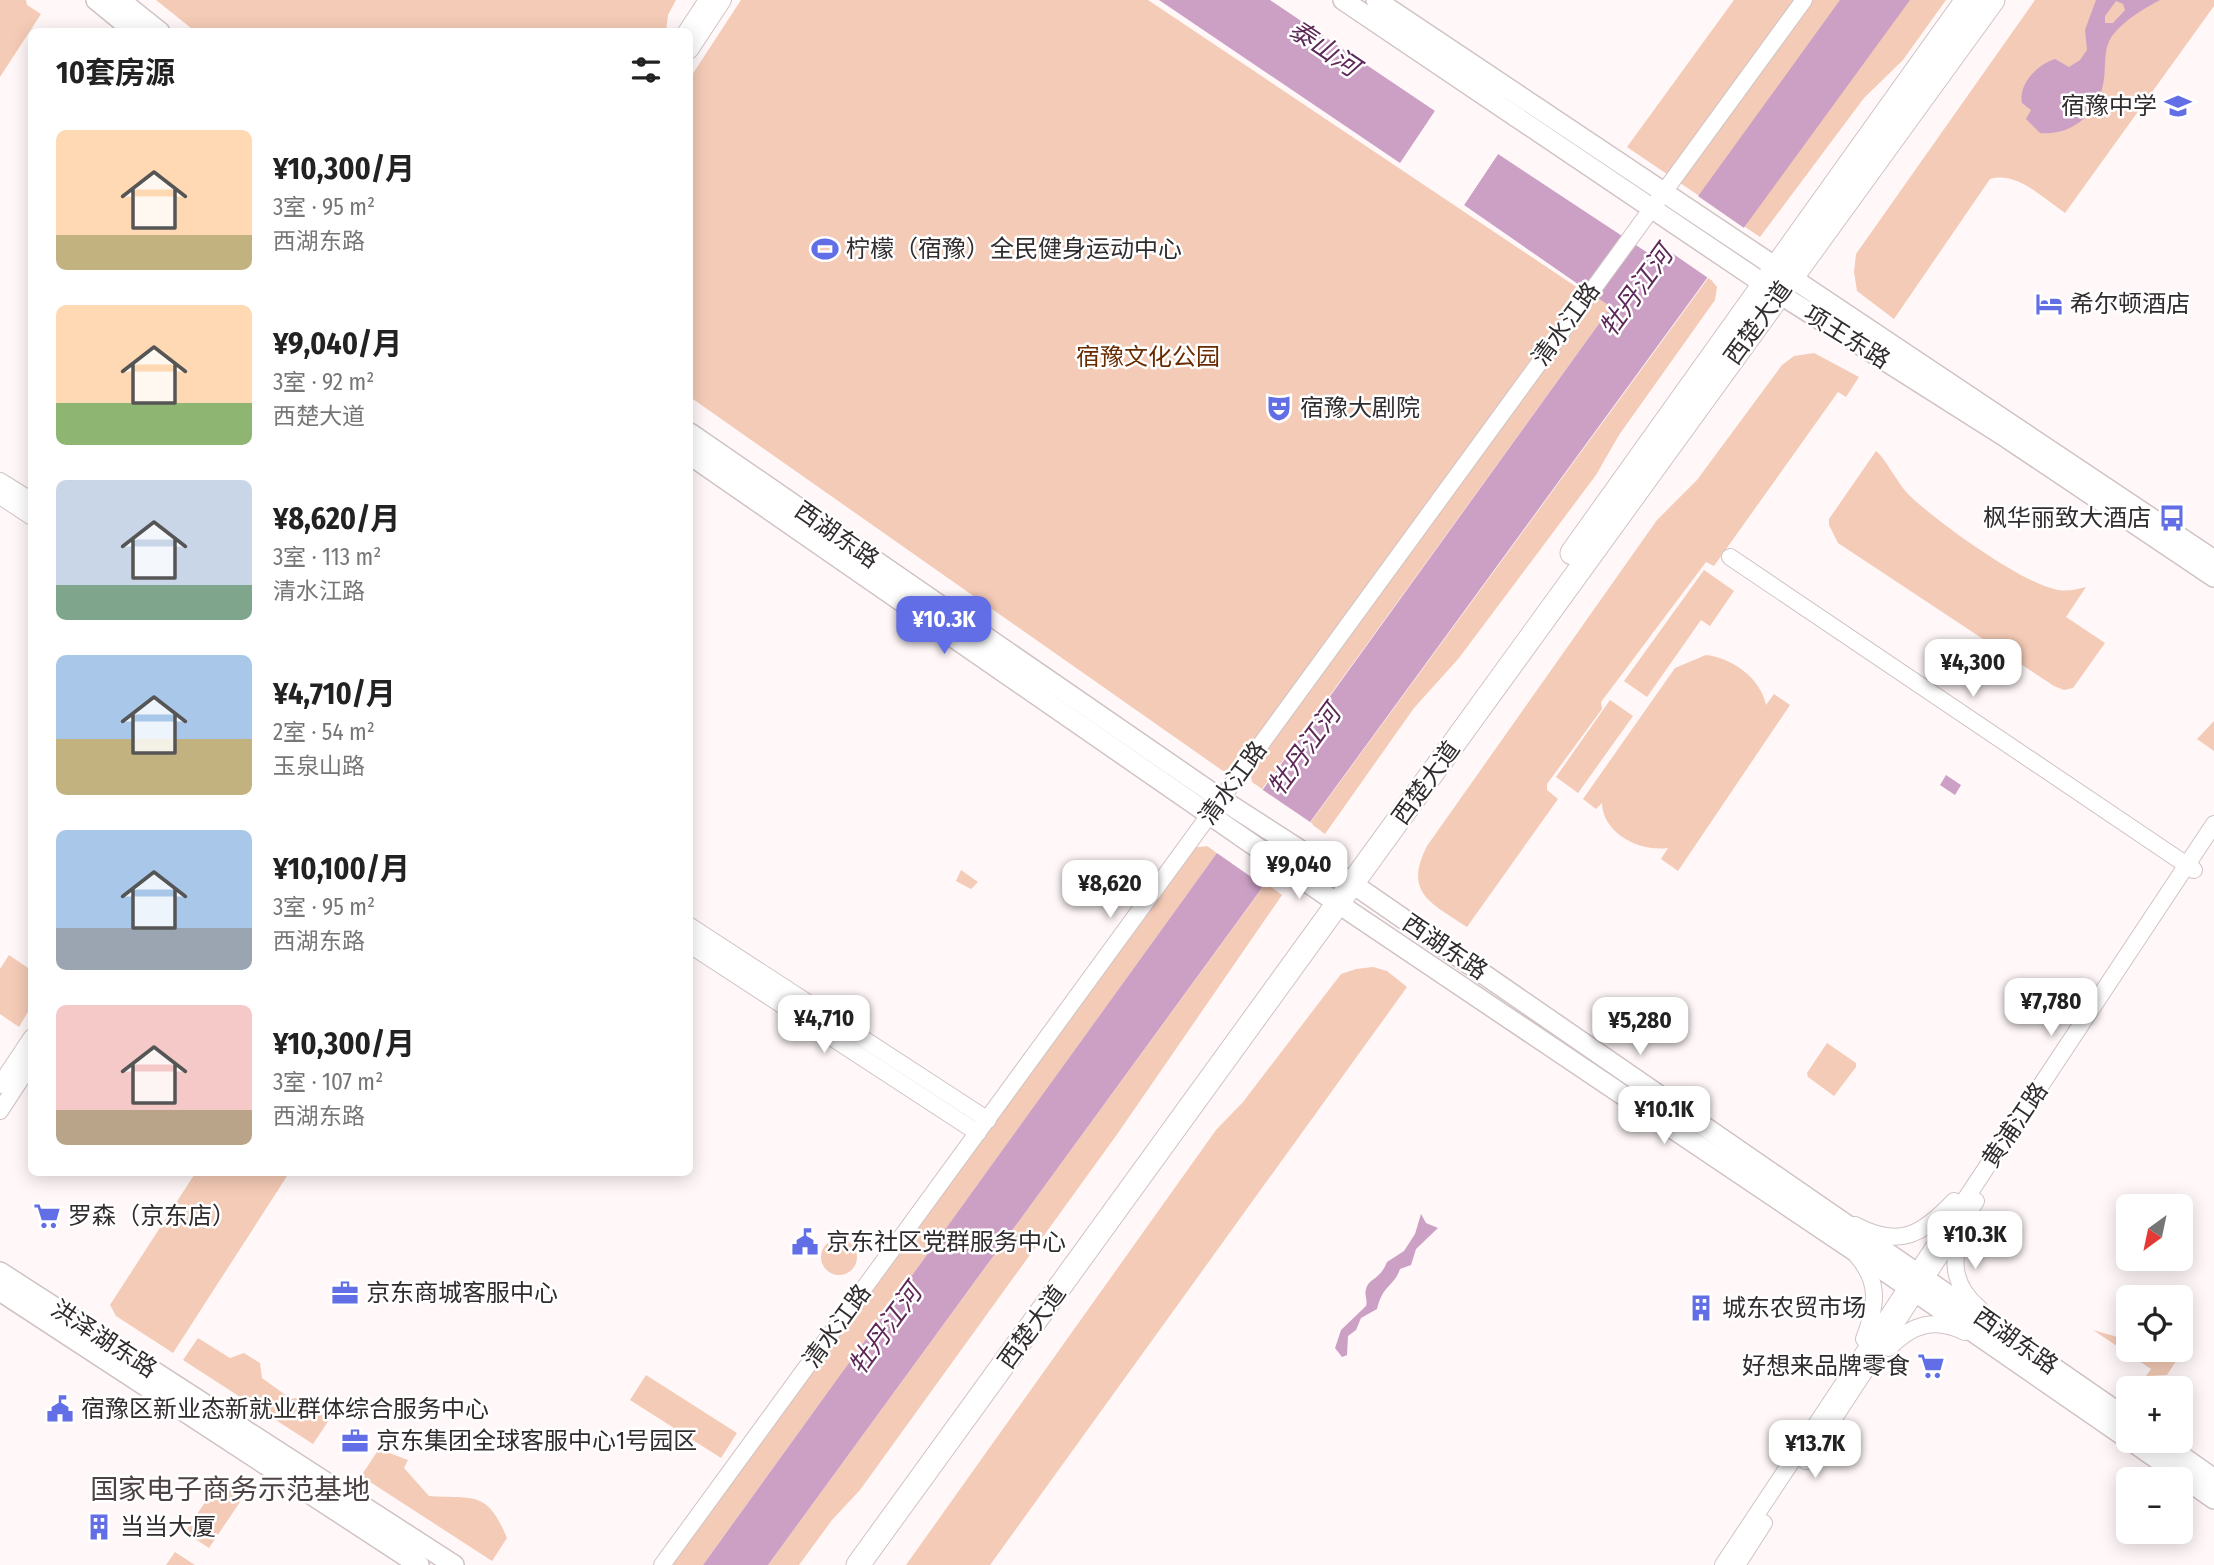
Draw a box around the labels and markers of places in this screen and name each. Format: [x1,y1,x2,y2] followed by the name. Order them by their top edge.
[2163,91,2193,121] school or university icon: 宿豫中学
[2061,92,2157,120] place label: 宿豫中学
[810,234,840,264] sports icon: 柠檬（宿豫）全民健身运动中心
[846,235,1182,263] place label: 柠檬（宿豫）全民健身运动中心
[2034,289,2064,319] hotel icon: 希尔顿酒店
[2070,290,2190,318] place label: 希尔顿酒店
[1264,393,1294,423] theatre icon: 宿豫大剧院
[1300,394,1420,422] place label: 宿豫大剧院
[2157,503,2187,533] bus stop icon: 枫华丽致大酒店
[1983,504,2151,532] place label: 枫华丽致大酒店
[887,596,1001,656] pin: ¥10.3K
[1916,640,2030,699] pin: ¥4,300
[1242,842,1356,901] pin: ¥9,040
[1053,860,1167,920] pin: ¥8,620
[1994,978,2108,1038] pin: ¥7,780
[767,996,881,1055] pin: ¥4,710
[1583,998,1697,1057] pin: ¥5,280
[1607,1086,1721,1146] pin: ¥10.1K
[32,1201,62,1231] supermarket icon: 罗森（京东店）
[68,1202,236,1230] place label: 罗森（京东店）
[1918,1212,2032,1271] pin: ¥10.3K
[790,1227,820,1257] public building icon: 京东社区党群服务中心
[826,1228,1066,1256] place label: 京东社区党群服务中心
[330,1278,360,1308] office icon: 京东商城客服中心
[366,1279,558,1307] place label: 京东商城客服中心
[1686,1293,1716,1323] building icon: 城东农贸市场
[1722,1294,1866,1322] place label: 城东农贸市场
[1916,1351,1946,1381] supermarket icon: 好想来品牌零食
[1742,1352,1910,1380] place label: 好想来品牌零食
[45,1394,75,1424] public building icon: 宿豫区新业态新就业群体综合服务中心
[81,1395,489,1423] place label: 宿豫区新业态新就业群体综合服务中心
[1758,1420,1872,1480] pin: ¥13.7K
[340,1426,370,1456] office icon: 京东集团全球客服中心1号园区
[376,1427,697,1455] place label: 京东集团全球客服中心1号园区
[84,1512,114,1542] building icon: 当当大厦
[120,1513,216,1541] place label: 当当大厦

